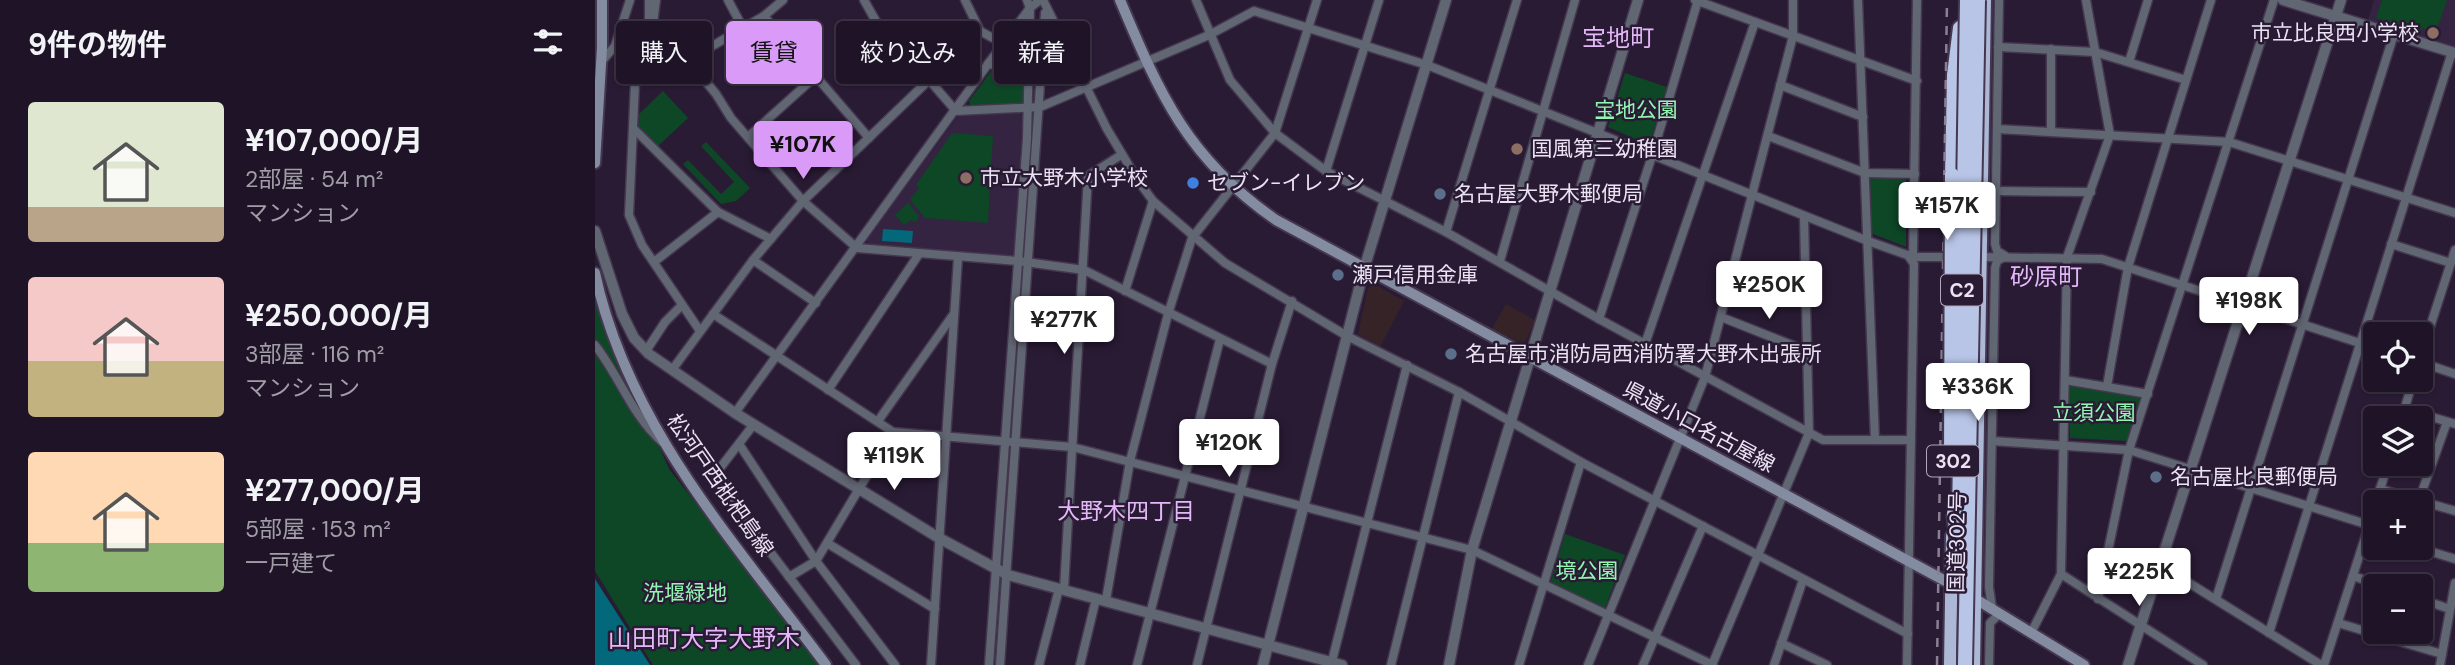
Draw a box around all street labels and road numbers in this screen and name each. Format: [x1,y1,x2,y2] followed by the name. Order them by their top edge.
[1941,274,1983,306] road number: C2
[1618,375,1780,479] street label: 県道小口名古屋線
[660,408,780,562] street label: 松河戸西枇杷島線
[1927,446,1979,476] road number: 302
[1942,491,1972,593] street label: 国道302号

